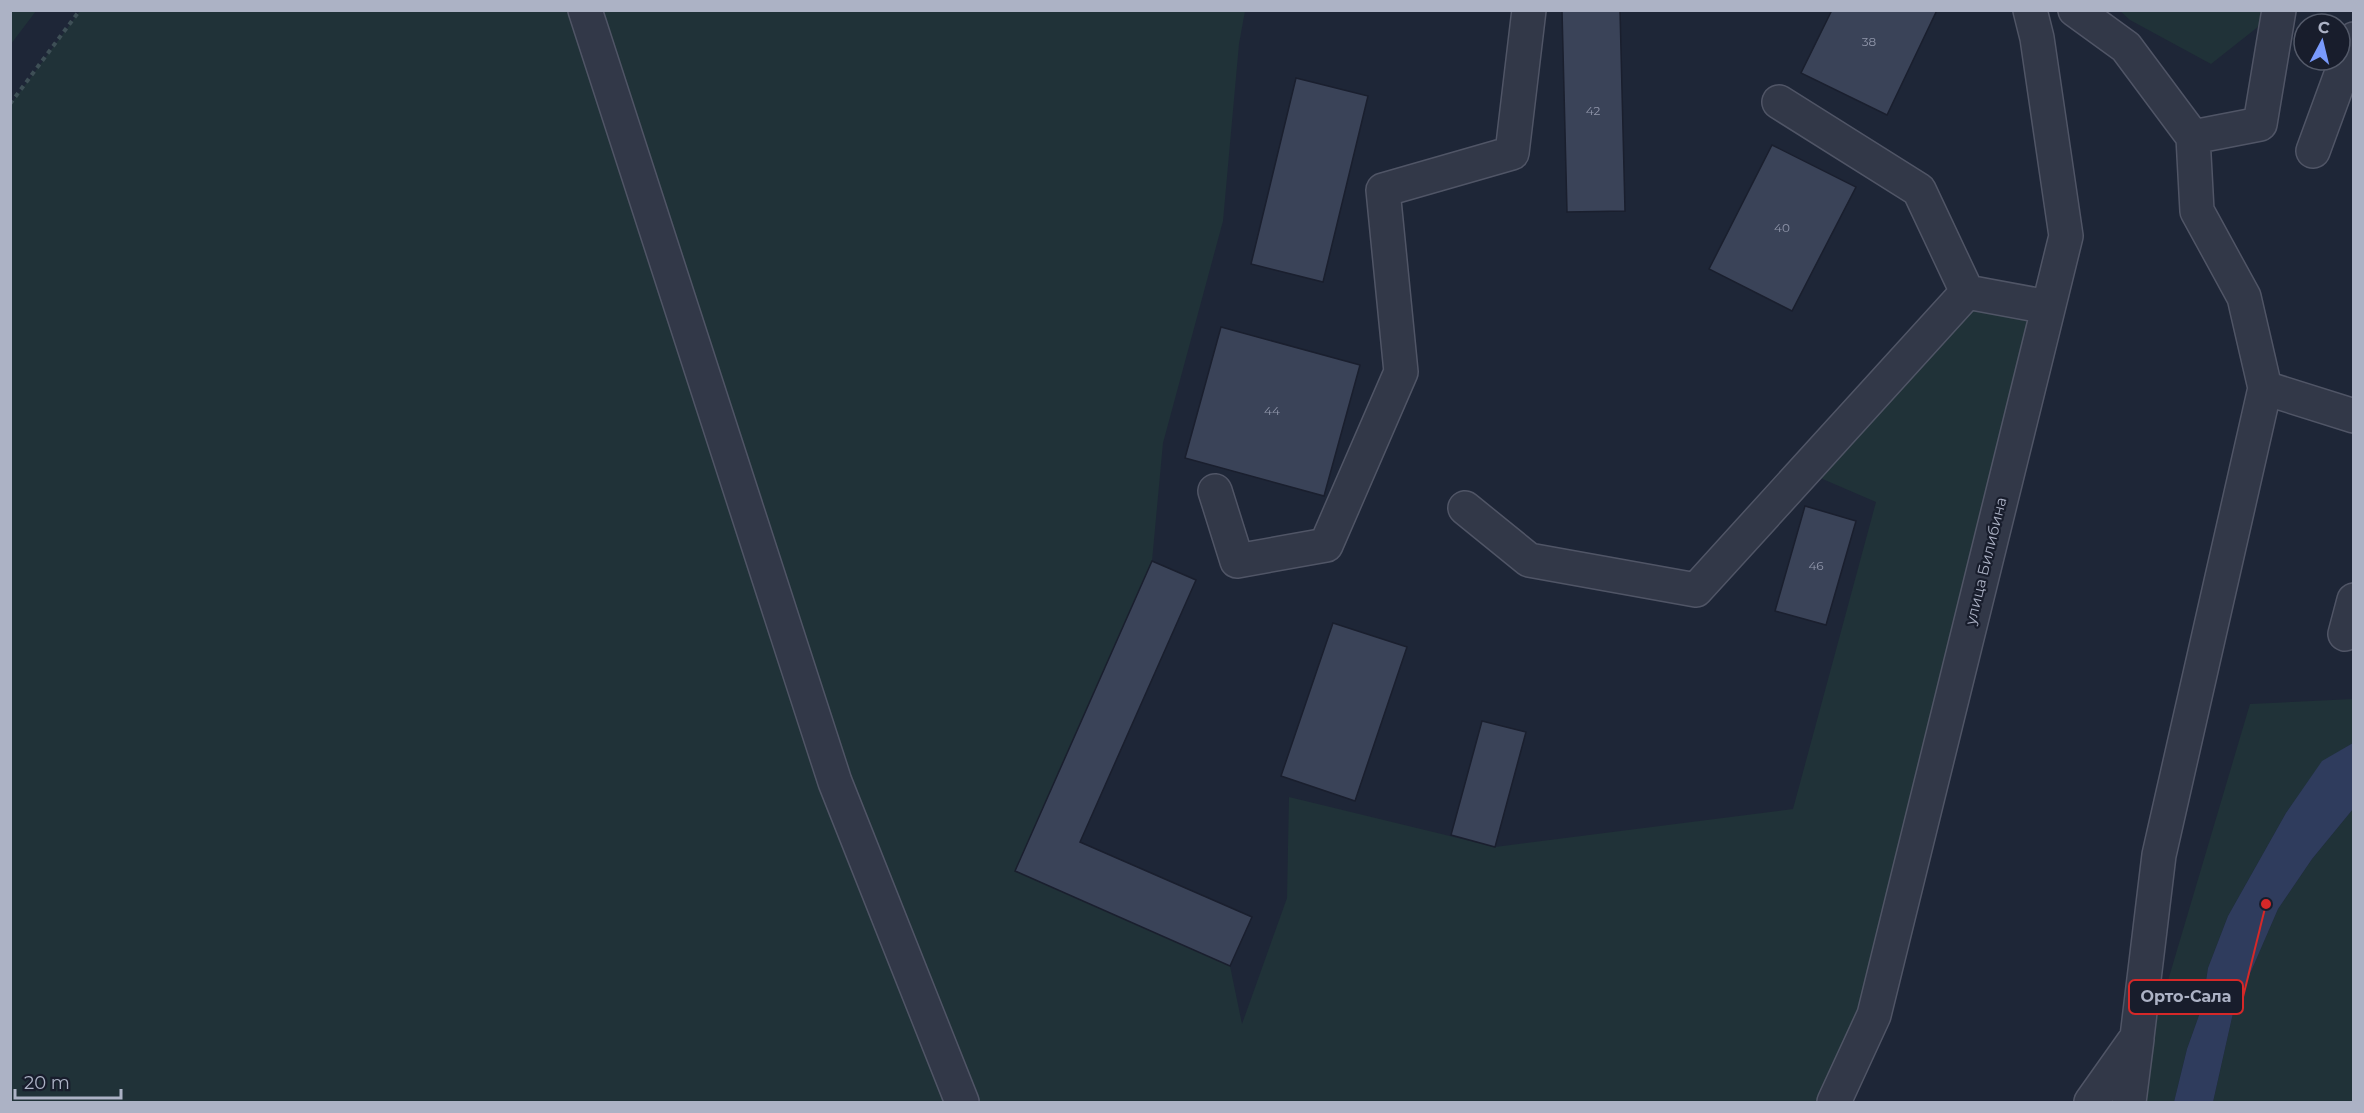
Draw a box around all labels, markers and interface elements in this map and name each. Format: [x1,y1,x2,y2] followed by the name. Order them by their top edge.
[2292,12,2352,72] north arrow
[2317,17,2331,38] text: С
[1862,34,1877,49] house number: 38
[1586,103,1601,118] house number: 42
[1774,220,1790,235] house number: 40
[1264,403,1280,418] house number: 44
[1960,495,2011,628] street label: улица Билибина
[1808,558,1824,573] house number: 46
[2129,980,2243,1014] callout: Орто-Сала
[2141,987,2231,1006] text: Орто-Сала
[15,1062,122,1100] scale bar
[24,1072,70,1094] text: 20 m

